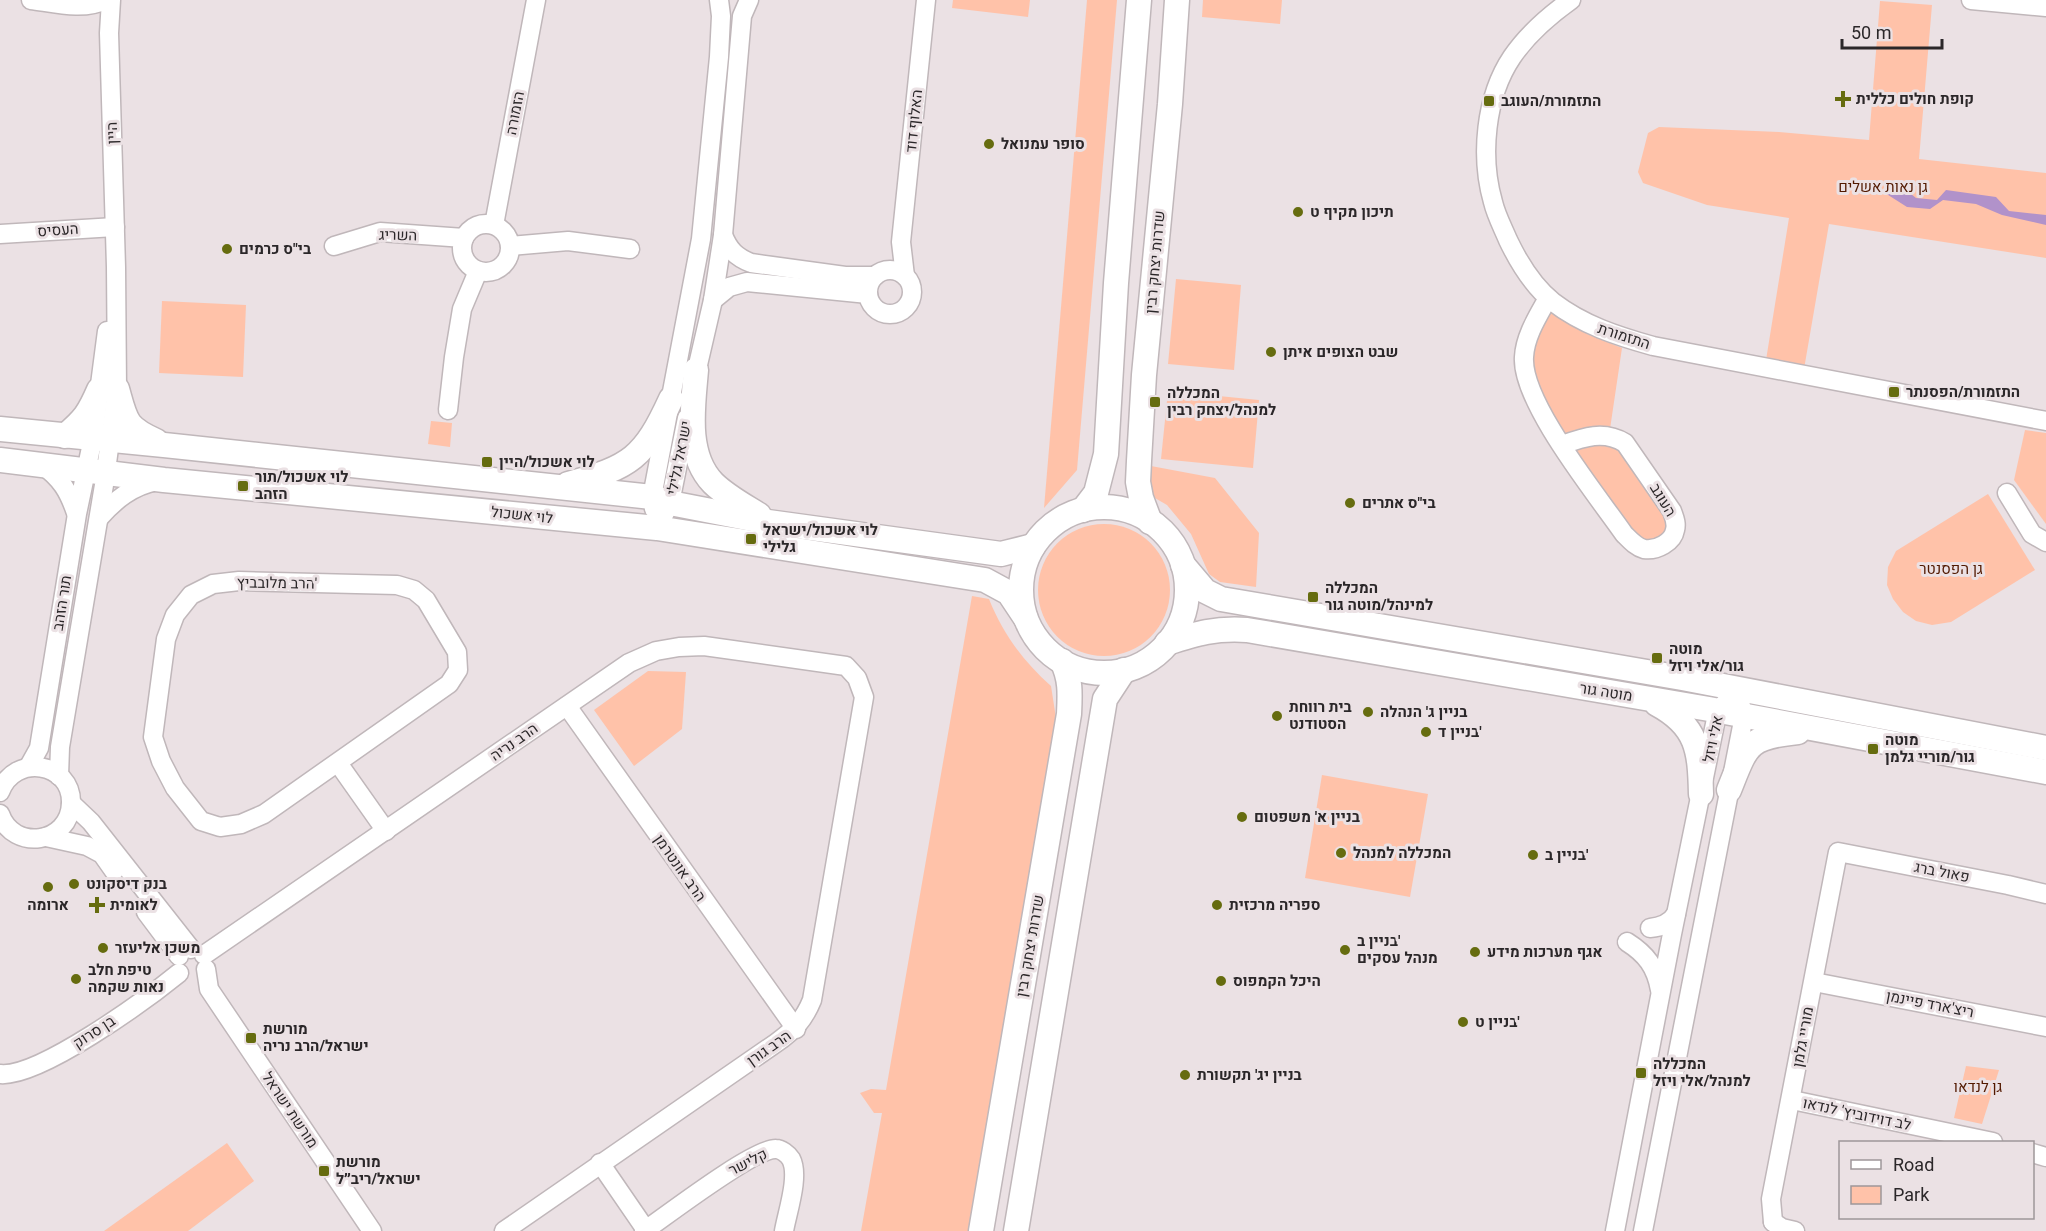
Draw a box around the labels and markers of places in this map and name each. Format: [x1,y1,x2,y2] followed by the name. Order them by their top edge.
[1834,90,1852,108] marker: קופת חולים כללית
[1856,90,1974,108] place label: קופת חולים כללית
[1501,92,1601,110] place label: התזמורת/העוגב
[1482,94,1496,108] marker: התזמורת/העוגב
[1001,135,1085,153] place label: סופר עמנואל
[982,137,996,151] marker: סופר עמנואל
[1310,203,1394,221] place label: תיכון מקיף ט
[1291,205,1305,219] marker: תיכון מקיף ט
[239,240,311,258] place label: בי"ס כרמים
[220,242,234,256] marker: בי"ס כרמים
[1283,343,1398,361] place label: שבט הצופים איתן
[1264,345,1278,359] marker: שבט הצופים איתן
[1906,383,2020,401] place label: התזמורת/הפסנתר
[1167,384,1276,419] place label: המכללה למנהל/יצחק רבין
[1887,385,1901,399] marker: התזמורת/הפסנתר
[1148,395,1162,409] marker: המכללה למנהל/יצחק רבין
[499,453,595,471] place label: לוי אשכול/היין
[480,455,494,469] marker: לוי אשכול/היין
[255,468,348,503] place label: לוי אשכול/תור הזהב
[236,479,250,493] marker: לוי אשכול/תור הזהב
[1362,494,1436,512] place label: בי"ס אתרים
[1343,496,1357,510] marker: בי"ס אתרים
[763,521,878,556] place label: לוי אשכול/ישראל גלילי
[744,532,758,546] marker: לוי אשכול/ישראל גלילי
[1325,579,1433,614] place label: המכללה למינהל/מוטה גור
[1306,590,1320,604] marker: המכללה למינהל/מוטה גור
[1669,640,1744,675] place label: מוטה גור/אלי ויזל
[1650,651,1664,665] marker: מוטה גור/אלי ויזל
[1289,698,1352,733] place label: בית רווחת הסטודנט
[1380,703,1467,721] place label: בניין ג' הנהלה
[1361,705,1375,719] marker: בניין ג' הנהלה
[1270,709,1284,723] marker: בית רווחת הסטודנט
[1438,723,1482,741] place label: בניין ד'
[1419,725,1433,739] marker: בניין ד'
[1885,731,1975,766] place label: מוטה גור/מוריי גלמן
[1866,742,1880,756] marker: מוטה גור/מוריי גלמן
[1254,808,1360,826] place label: בניין א' משפטום
[1235,810,1249,824] marker: בניין א' משפטום
[1353,844,1451,862] place label: המכללה למנהל
[1334,846,1348,860] marker: המכללה למנהל
[1545,846,1588,864] place label: בניין ב'
[1526,848,1540,862] marker: בניין ב'
[86,875,167,893] place label: בנק דיסקונט
[67,877,81,891] marker: בנק דיסקונט
[41,880,55,894] marker: ארומה
[27,896,69,914] place label: ארומה
[88,896,106,914] marker: לאומית
[110,896,158,914] place label: לאומית
[1229,896,1320,914] place label: ספריה מרכזית
[1210,898,1224,912] marker: ספריה מרכזית
[1357,932,1438,967] place label: בניין ב' מנהל עסקים
[115,939,200,957] place label: משכן אליעזר
[96,941,110,955] marker: משכן אליעזר
[1338,943,1352,957] marker: בניין ב' מנהל עסקים
[1487,943,1603,961] place label: אגף מערכות מידע
[1468,945,1482,959] marker: אגף מערכות מידע
[88,961,164,996] place label: טיפת חלב נאות שקמה
[69,972,83,986] marker: טיפת חלב נאות שקמה
[1233,972,1321,990] place label: היכל הקמפוס
[1214,974,1228,988] marker: היכל הקמפוס
[1475,1013,1520,1031] place label: בניין ט'
[1456,1015,1470,1029] marker: בניין ט'
[263,1020,369,1055] place label: מורשת ישראל/הרב נריה
[244,1031,258,1045] marker: מורשת ישראל/הרב נריה
[1653,1055,1751,1090] place label: המכללה למנהל/אלי ויזל
[1197,1066,1302,1084] place label: בניין יג' תקשורת
[1634,1066,1648,1080] marker: המכללה למנהל/אלי ויזל
[1178,1068,1192,1082] marker: בניין יג' תקשורת
[336,1153,421,1188] place label: מורשת ישראל/ריב״ל
[317,1164,331,1178] marker: מורשת ישראל/ריב״ל

